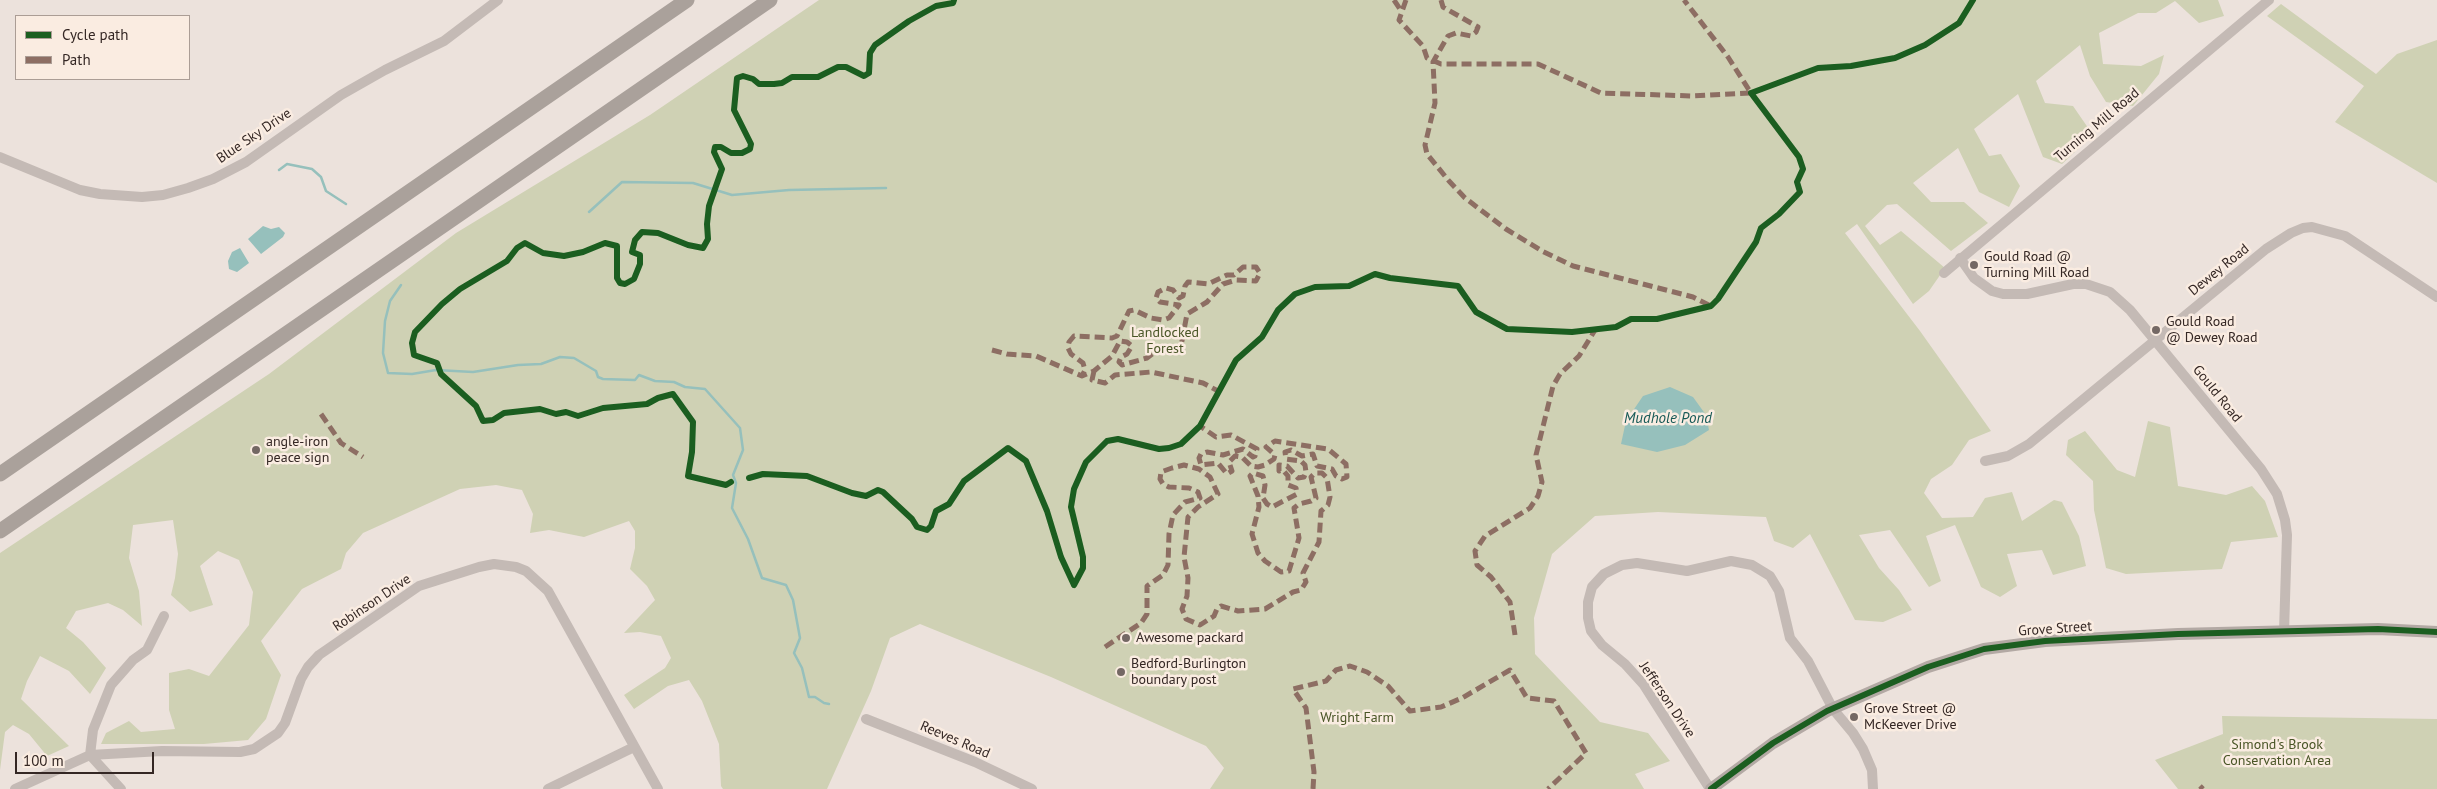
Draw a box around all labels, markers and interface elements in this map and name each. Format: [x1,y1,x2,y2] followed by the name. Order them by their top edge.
[15,15,190,80] legend
[62,25,128,44] text: Cycle path
[62,50,91,69] text: Path
[2051,85,2143,165] street label: Turning Mill Road
[214,105,294,167] street label: Blue Sky Drive
[2185,241,2253,299] street label: Dewey Road
[1984,249,2089,282] place label: Gould Road @ Turning Mill Road
[1968,259,1980,271] marker: Gould Road @ Turning Mill Road
[2166,314,2258,347] place label: Gould Road @ Dewey Road
[2150,324,2162,336] marker: Gould Road @ Dewey Road
[1131,325,1199,358] park label: Landlocked Forest
[2189,362,2245,426] street label: Gould Road
[1624,410,1712,428] water label: Mudhole Pond
[266,434,329,467] place label: angle-iron peace sign
[250,444,262,456] marker: angle-iron peace sign
[330,571,414,635] street label: Robinson Drive
[2018,618,2092,640] street label: Grove Street
[1136,630,1244,646] place label: Awesome packard
[1120,632,1132,644] marker: Awesome packard
[1131,656,1246,689] place label: Bedford-Burlington boundary post
[1635,659,1699,741] street label: Jefferson Drive
[1115,666,1127,678] marker: Bedford-Burlington boundary post
[1864,701,1957,734] place label: Grove Street @ McKeever Drive
[1320,710,1394,726] park label: Wright Farm
[1848,711,1860,723] marker: Grove Street @ McKeever Drive
[917,718,993,762] street label: Reeves Road
[2223,737,2331,770] park label: Simond's Brook Conservation Area
[18,742,156,774] scale bar
[23,751,64,770] text: 100 m

